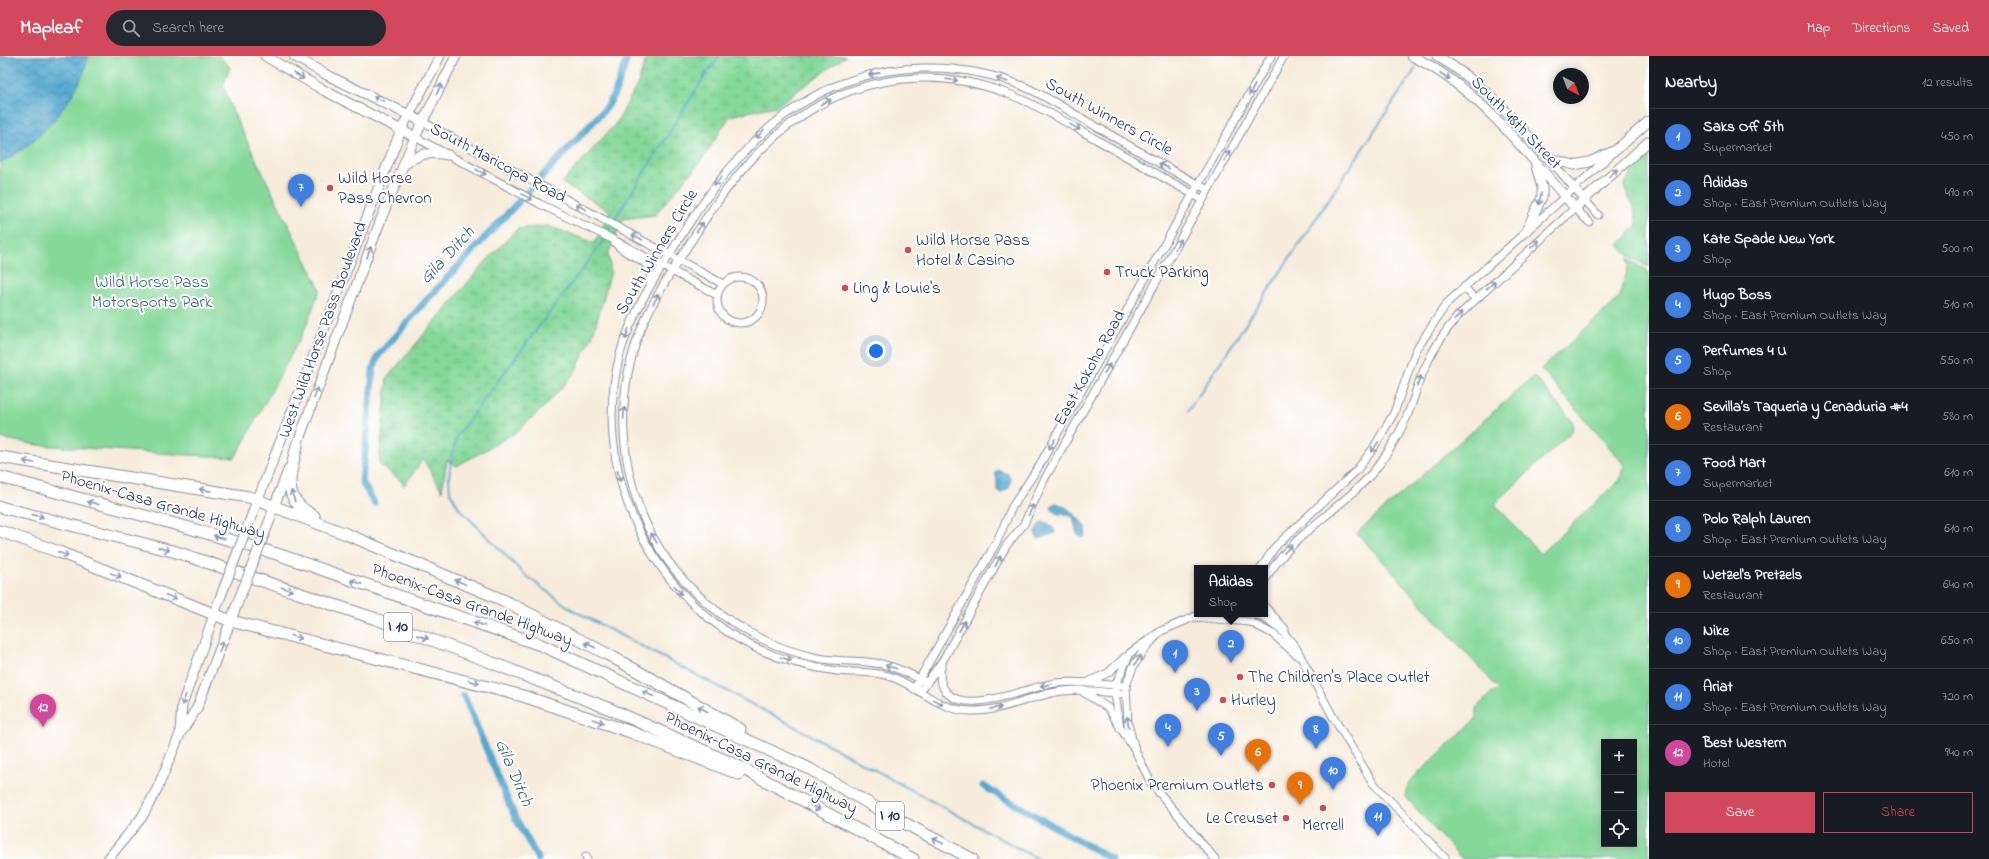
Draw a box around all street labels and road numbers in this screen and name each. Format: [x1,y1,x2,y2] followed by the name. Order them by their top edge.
[1040,71,1178,163] street label: South Winners Circle
[1465,71,1567,176] street label: South 48th Street
[425,116,571,210] street label: South Maricopa Road
[610,184,705,320] street label: South Winners Circle
[272,218,374,442] street label: West Wild Horse Pass Boulevard
[1048,305,1132,430] street label: East Kokoho Road
[57,464,268,548] street label: Phoenix-Casa Grande Highway
[367,557,576,655] street label: Phoenix-Casa Grande Highway
[384,613,412,641] road number: I 10
[659,705,862,823] street label: Phoenix-Casa Grande Highway
[876,802,904,830] road number: I 10

